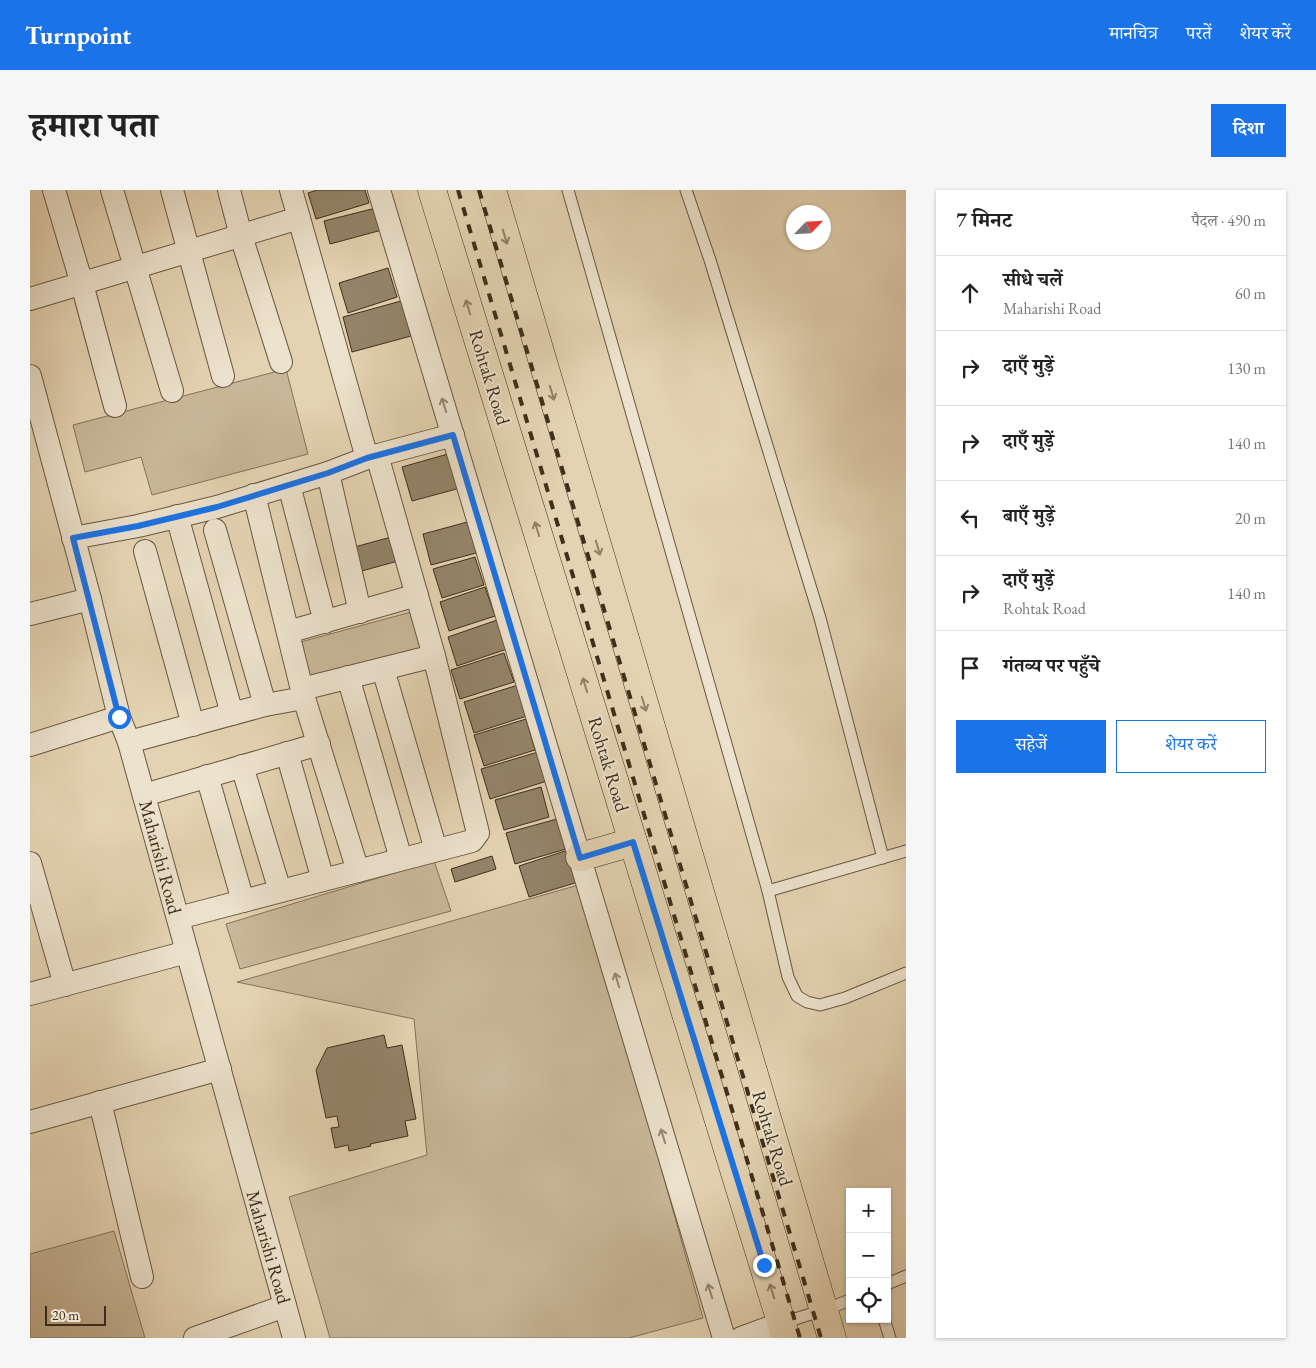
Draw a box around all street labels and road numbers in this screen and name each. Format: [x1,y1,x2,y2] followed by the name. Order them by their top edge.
[463,326,516,428] street label: Rohtak Road
[582,713,635,815] street label: Rohtak Road
[133,797,188,917] street label: Maharishi Road
[746,1087,799,1189] street label: Rohtak Road
[240,1188,297,1307] street label: Maharishi Road

